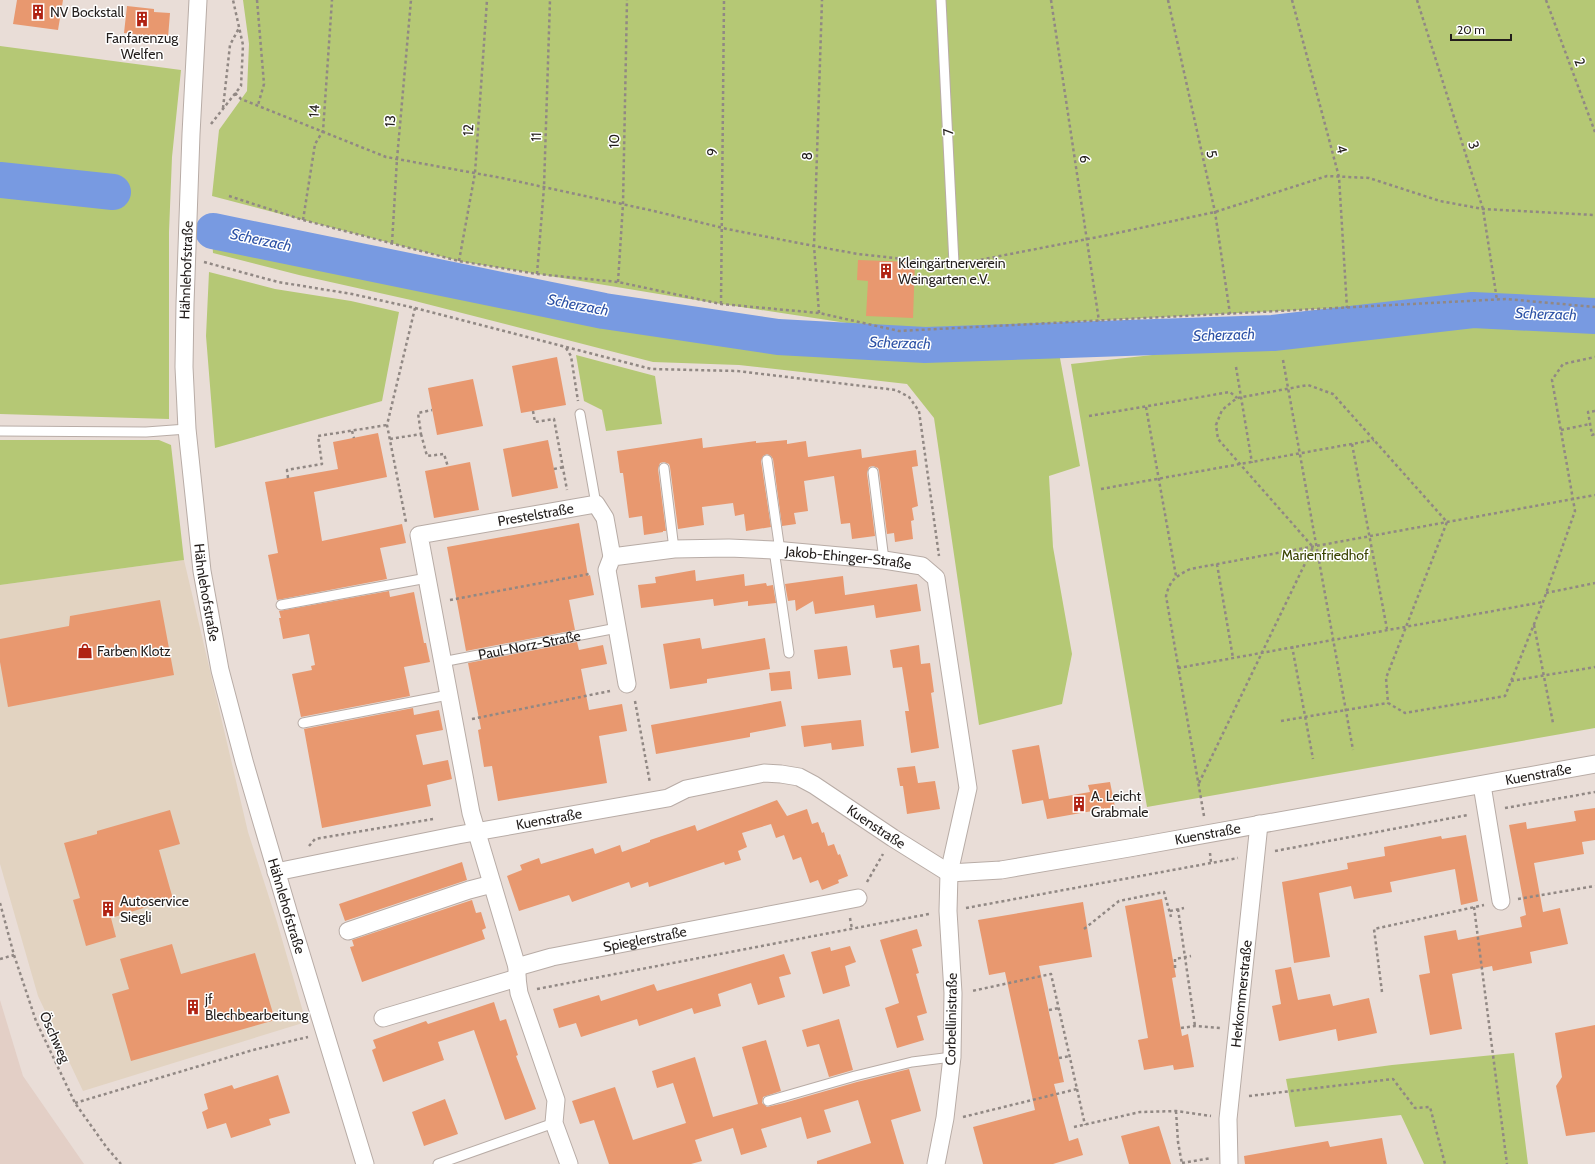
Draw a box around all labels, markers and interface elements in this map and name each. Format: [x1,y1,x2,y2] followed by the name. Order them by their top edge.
[29,3,47,21] building icon: NV Bockstall
[50,3,125,21] place label: NV Bockstall
[133,10,151,28] building icon: Fanfarenzug Welfen
[1451,16,1511,42] scale bar
[1457,22,1485,37] text: 20 m
[106,29,179,63] place label: Fanfarenzug Welfen
[1570,55,1590,69] street label: 2
[305,104,323,118] street label: 14
[381,114,399,128] street label: 13
[459,123,477,137] street label: 12
[939,128,957,136] street label: 7
[527,132,545,142] street label: 11
[605,133,623,148] street label: 10
[1464,139,1484,151] street label: 3
[1332,143,1352,155] street label: 4
[703,148,721,156] street label: 9
[1202,148,1222,160] street label: 5
[798,151,816,161] street label: 8
[1075,154,1095,164] street label: 6
[175,220,197,320] street label: Hähnlehofstraße
[229,225,293,255] water label: Scherzach
[898,254,1006,288] place label: Kleingärtnerverein Weingarten e.V.
[877,262,895,280] building icon: Kleingärtnerverein Weingarten e.V.
[546,290,610,320] water label: Scherzach
[1515,304,1577,324] water label: Scherzach
[1193,325,1255,345] water label: Scherzach
[869,333,931,353] water label: Scherzach
[496,499,575,530] street label: Prestelstraße
[784,542,913,573] street label: Jakob-Ehinger-Straße
[190,543,224,643] street label: Hähnlehofstraße
[1281,546,1369,564] park label: Marienfriedhof
[477,626,582,664] street label: Paul-Norz-Straße
[76,642,94,660] shop icon: Farben Klotz
[97,642,171,660] place label: Farben Klotz
[1504,759,1573,789] street label: Kuenstraße
[1091,787,1149,821] place label: A. Leicht Grabmale
[1070,795,1088,813] building icon: A. Leicht Grabmale
[844,801,909,853] street label: Kuenstraße
[514,804,583,834] street label: Kuenstraße
[1173,819,1242,849] street label: Kuenstraße
[264,856,309,956] street label: Hähnlehofstraße
[120,892,189,926] place label: Autoservice Siegli
[99,900,117,918] building icon: Autoservice Siegli
[602,922,688,956] street label: Spieglerstraße
[1227,939,1256,1048] street label: Herkommerstraße
[941,973,961,1065] street label: Corbellinistraße
[204,990,309,1024] place label: jf Blechbearbeitung
[184,998,202,1016] building icon: jf Blechbearbeitung
[36,1008,75,1067] street label: Öschweg

